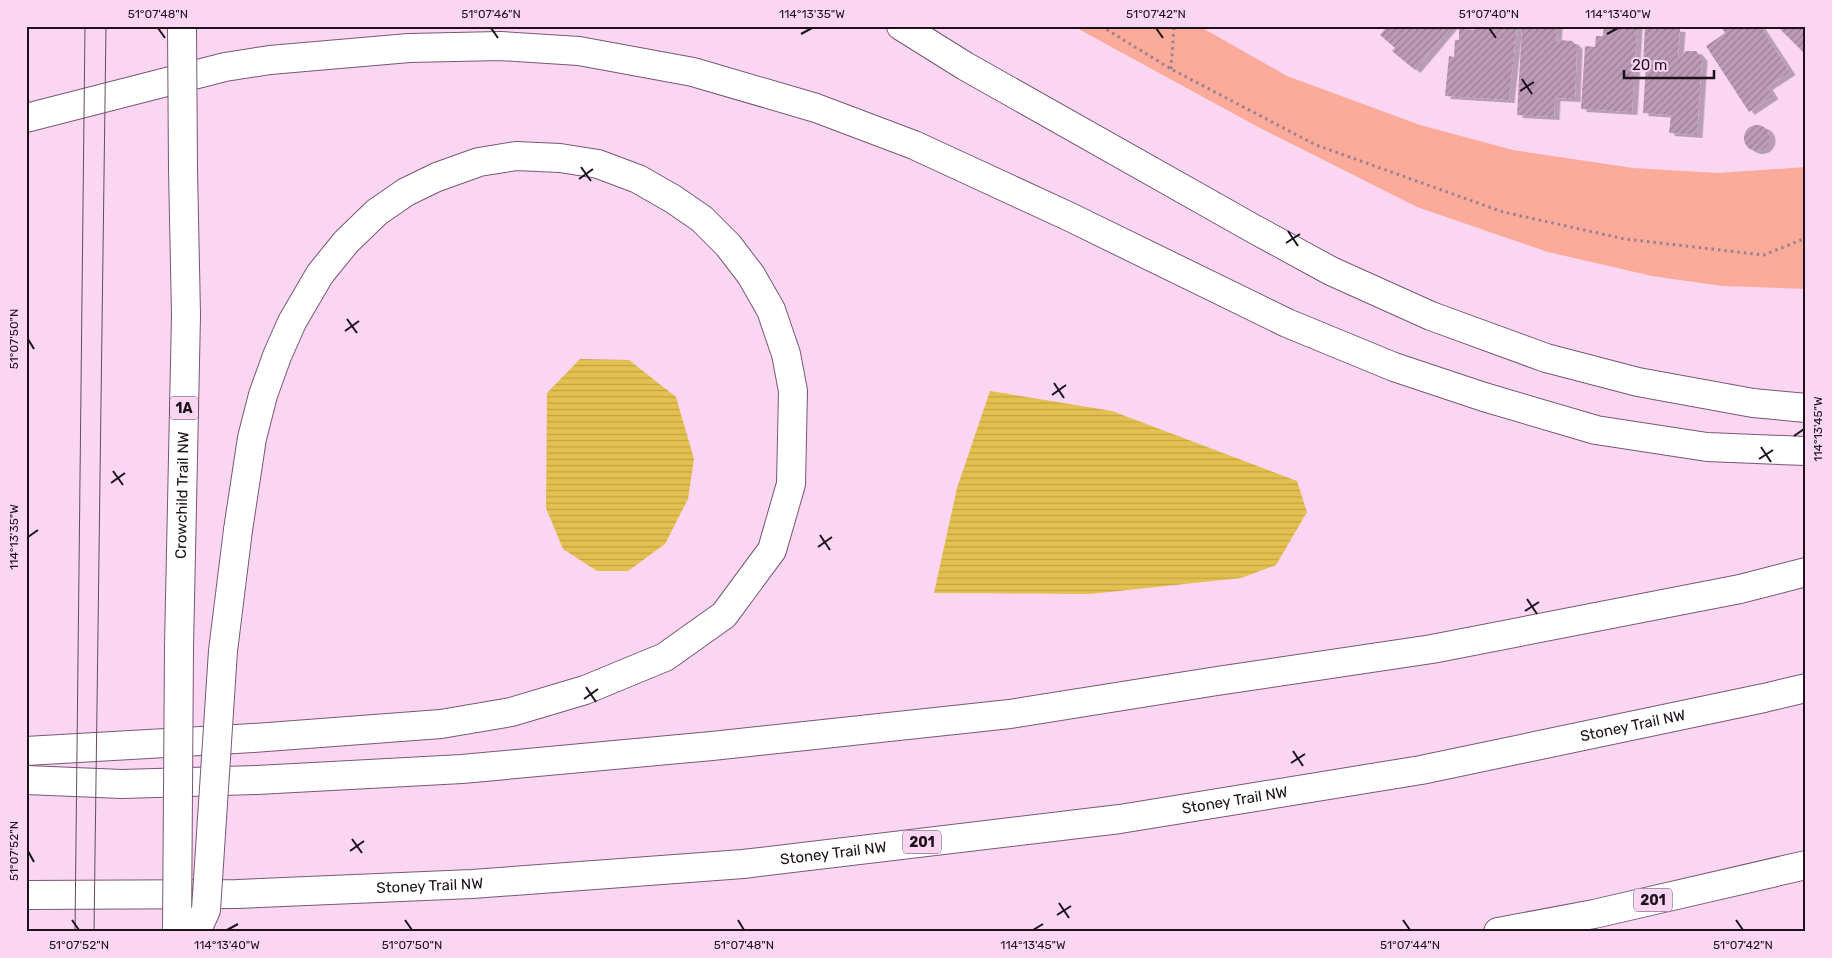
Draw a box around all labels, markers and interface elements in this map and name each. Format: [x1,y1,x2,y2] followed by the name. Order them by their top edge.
[128,7,188,21] text: 51°07'48"N
[461,7,521,21] text: 51°07'46"N
[779,7,845,21] text: 114°13'35"W
[1126,7,1186,21] text: 51°07'42"N
[1459,7,1519,21] text: 51°07'40"N
[1585,7,1651,21] text: 114°13'40"W
[1624,48,1714,80] scale bar
[1632,56,1667,74] text: 20 m
[7,309,21,369] text: 51°07'50"N
[170,396,198,419] road number: 1A
[1811,396,1825,462] text: 114°13'45"W
[172,431,193,559] street label: Crowchild Trail NW
[7,504,21,570] text: 114°13'35"W
[1579,706,1687,745] street label: Stoney Trail NW
[1181,783,1289,818] street label: Stoney Trail NW
[7,821,21,881] text: 51°07'52"N
[903,830,941,854] road number: 201
[779,838,888,868] street label: Stoney Trail NW
[376,874,484,897] street label: Stoney Trail NW
[1634,888,1672,912] road number: 201
[49,938,109,952] text: 51°07'52"N
[194,938,260,952] text: 114°13'40"W
[382,938,442,952] text: 51°07'50"N
[714,938,774,952] text: 51°07'48"N
[1000,938,1066,952] text: 114°13'45"W
[1380,938,1440,952] text: 51°07'44"N
[1713,938,1773,952] text: 51°07'42"N

